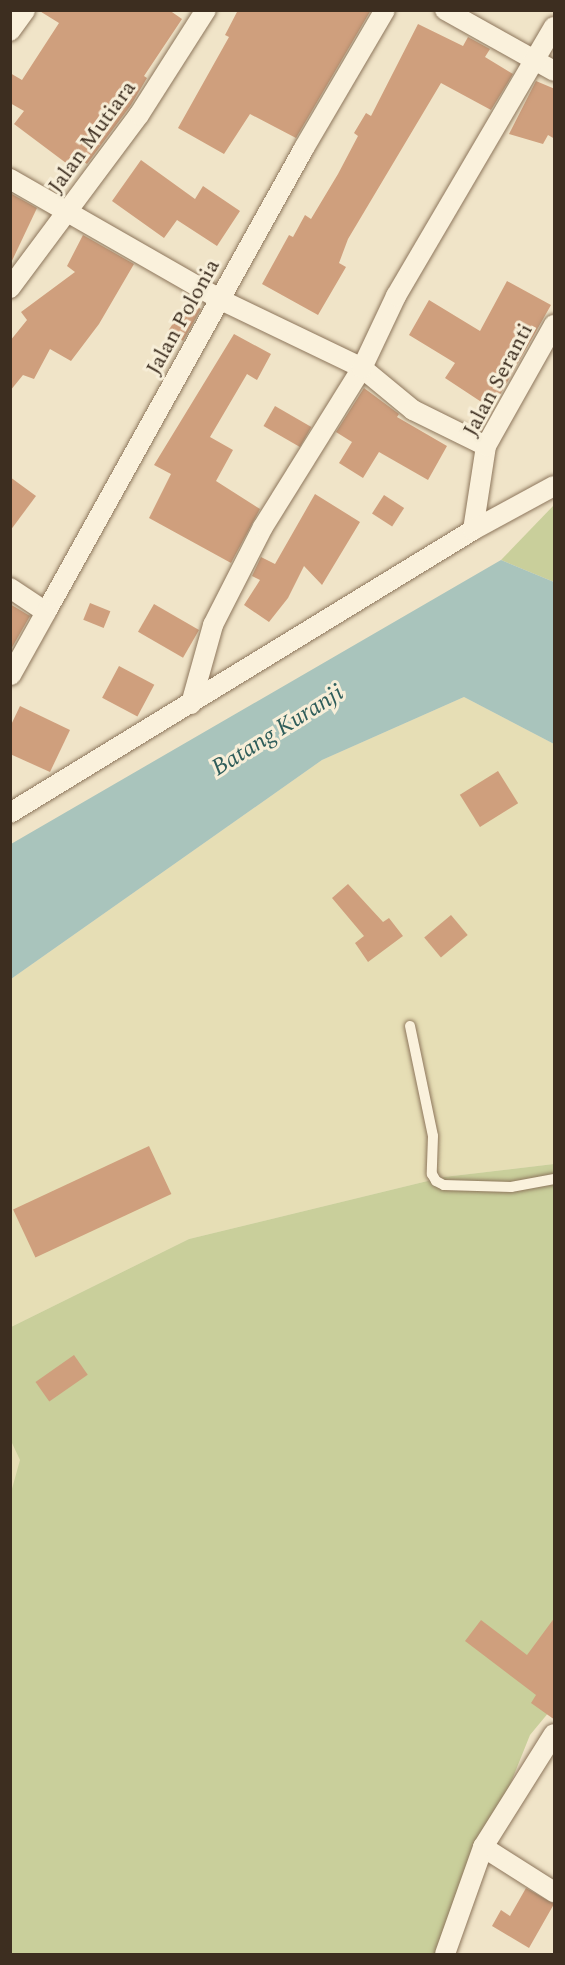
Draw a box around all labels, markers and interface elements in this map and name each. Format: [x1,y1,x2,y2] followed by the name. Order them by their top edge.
[42,76,142,198] street label: Jalan Mutiara
[140,255,226,379] street label: Jalan Polonia
[457,319,539,441] street label: Jalan Seranti
[207,679,349,783] water label: Batang Kuranji

